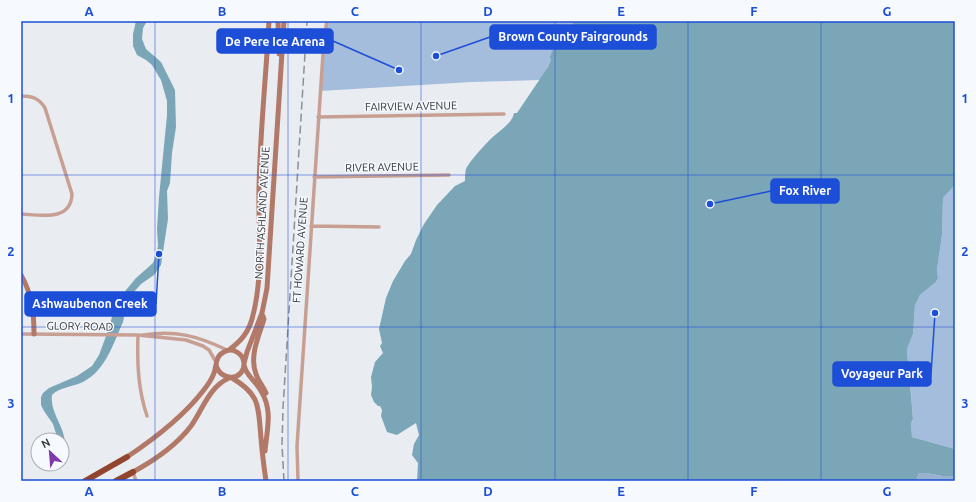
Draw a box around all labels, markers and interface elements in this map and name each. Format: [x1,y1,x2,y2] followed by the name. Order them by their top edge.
[84,4,94,18] text: A
[218,4,227,18] text: B
[351,4,360,18] text: C
[483,4,493,18] text: D
[617,4,625,18] text: E
[750,4,758,18] text: F
[883,4,892,18] text: G
[490,25,656,49] callout: Brown County Fairgrounds
[217,29,333,53] callout: De Pere Ice Arena
[498,30,648,43] text: Brown County Fairgrounds
[225,35,325,48] text: De Pere Ice Arena
[7,91,15,105] text: 1
[961,91,969,105] text: 1
[365,99,457,113] street label: FAIRVIEW AVENUE
[253,146,271,280] street label: NORTH ASHLAND AVENUE
[345,160,419,174] street label: RIVER AVENUE
[771,179,839,203] callout: Fox River
[779,184,831,197] text: Fox River
[290,197,310,303] street label: FT HOWARD AVENUE
[7,244,15,258] text: 2
[961,244,969,258] text: 2
[25,292,156,316] callout: Ashwaubenon Creek
[32,297,148,310] text: Ashwaubenon Creek
[46,319,114,333] street label: GLORY ROAD
[833,362,931,386] callout: Voyageur Park
[841,367,923,380] text: Voyageur Park
[7,396,15,410] text: 3
[961,396,969,410] text: 3
[30,432,70,472] north arrow
[39,436,52,450] text: N
[84,484,94,498] text: A
[218,484,227,498] text: B
[351,484,360,498] text: C
[483,484,493,498] text: D
[617,484,625,498] text: E
[750,484,758,498] text: F
[883,484,892,498] text: G

